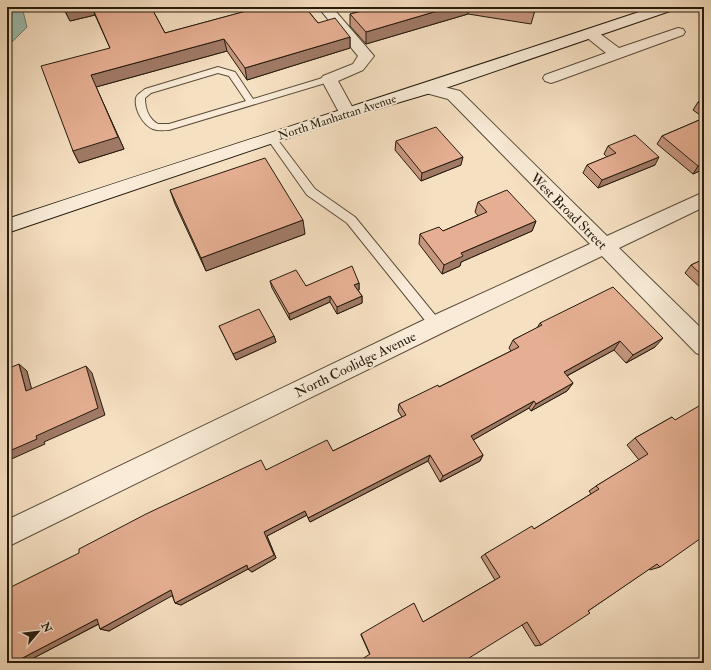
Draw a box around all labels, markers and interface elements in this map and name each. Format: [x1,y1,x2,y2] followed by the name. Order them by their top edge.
[276,91,398,144] street label: North Manhattan Avenue
[526,169,611,254] street label: West Broad Street
[292,328,419,401] street label: North Coolidge Avenue
[18,612,58,652] north arrow
[38,619,55,636] text: N

